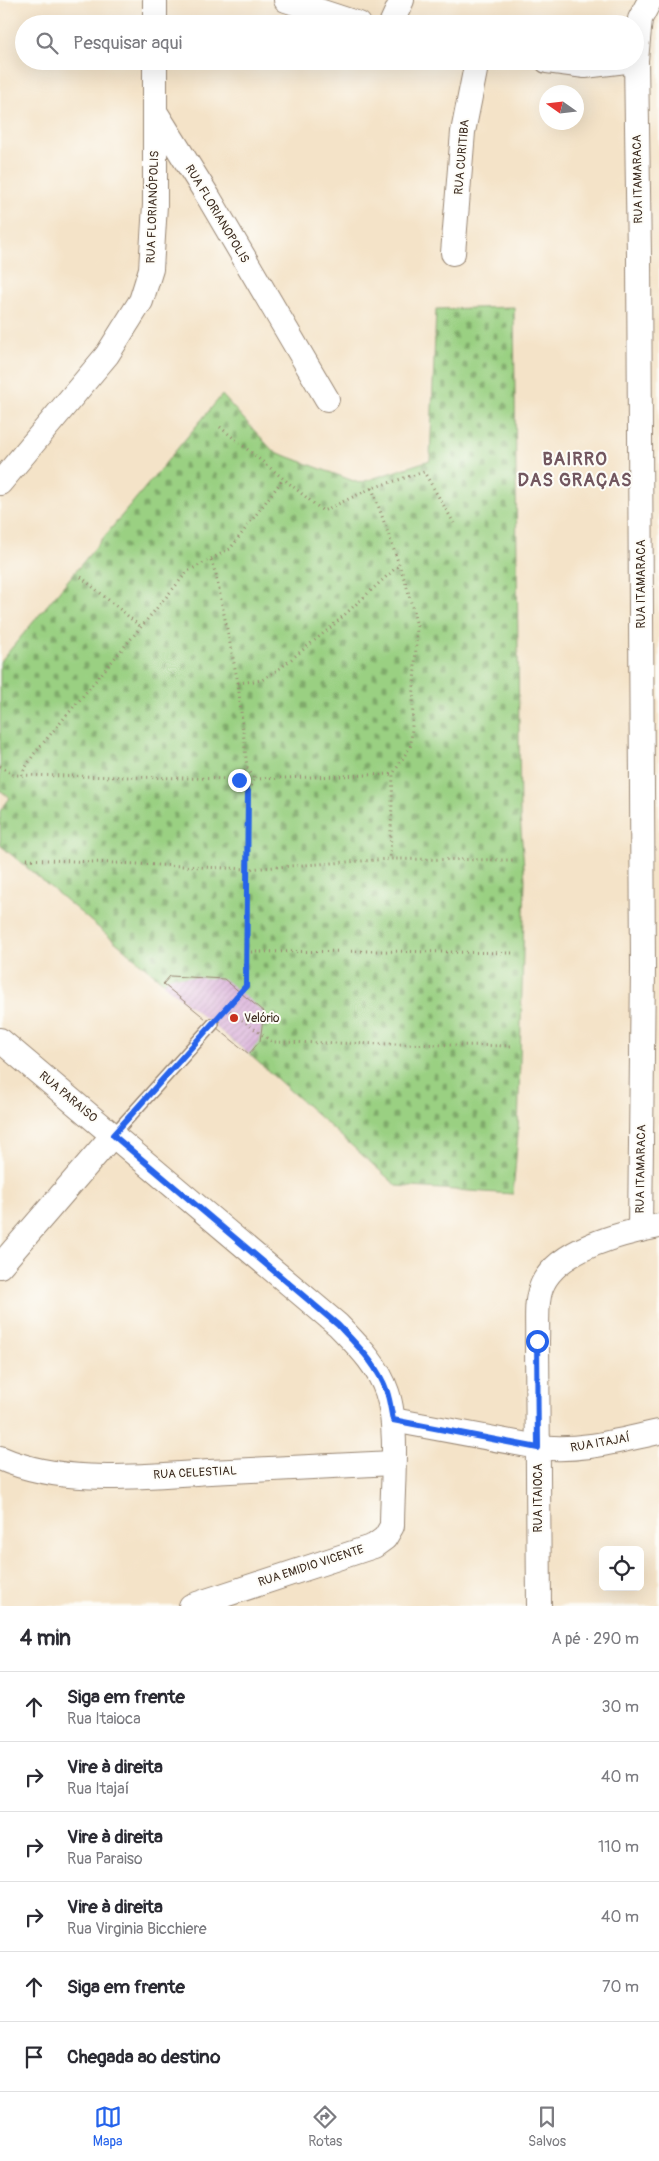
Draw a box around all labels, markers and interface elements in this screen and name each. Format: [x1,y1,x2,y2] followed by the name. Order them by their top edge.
[15,15,644,70] search box
[33,29,61,57] icon: search
[73,31,182,55] text: Pesquisar aqui
[539,85,584,130] north arrow
[451,118,473,195] street label: RUA CURITIBA
[630,134,646,224] street label: RUA ITAMARACA
[143,150,162,264] street label: RUA FLORIANÓPOLIS
[182,162,252,266] street label: RUA FLORIANOPOLIS
[518,448,632,492] district label: BAIRRO DAS GRAÇAS
[634,539,649,629] street label: RUA ITAMARACA
[228,769,251,792] route end
[244,1011,280,1026] place label: Velório
[228,1012,240,1024] marker: Velório
[36,1068,100,1126] street label: RUA PARAISO
[633,1124,649,1214] street label: RUA ITAMARACA
[526,1330,549,1353] route start
[569,1429,631,1456] street label: RUA ITAJAÍ
[153,1463,237,1483] street label: RUA CELESTIAL
[531,1463,546,1532] street label: RUA ITAIOCA
[256,1542,366,1590] street label: RUA EMIDIO VICENTE
[599,1546,644,1591] map controls
[599,1546,644,1591] button: locate
[20,1625,71,1652] text: 4 min
[551,1629,639,1649] text: A pé · 290 m
[67,1685,185,1709] text: Siga em frente
[20,1693,48,1721] icon: ahead
[601,1697,639,1717] text: 30 m
[67,1709,141,1729] text: Rua Itaioca
[67,1755,163,1779] text: Vire à direita
[20,1763,48,1791] icon: right
[601,1767,639,1787] text: 40 m
[67,1779,129,1799] text: Rua Itajaí
[67,1825,163,1849] text: Vire à direita
[20,1833,48,1861] icon: right
[598,1837,639,1857] text: 110 m
[67,1849,143,1869] text: Rua Paraiso
[67,1895,163,1919] text: Vire à direita
[20,1903,48,1931] icon: right
[601,1907,639,1927] text: 40 m
[67,1919,207,1939] text: Rua Virginia Bicchiere
[20,1973,48,2001] icon: ahead
[67,1975,185,1999] text: Siga em frente
[602,1977,639,1997] text: 70 m
[20,2043,48,2071] icon: arrive
[67,2045,220,2069] text: Chegada ao destino
[93,2103,123,2150] tab: Mapa
[308,2103,342,2150] tab: Rotas
[528,2103,566,2150] tab: Salvos

